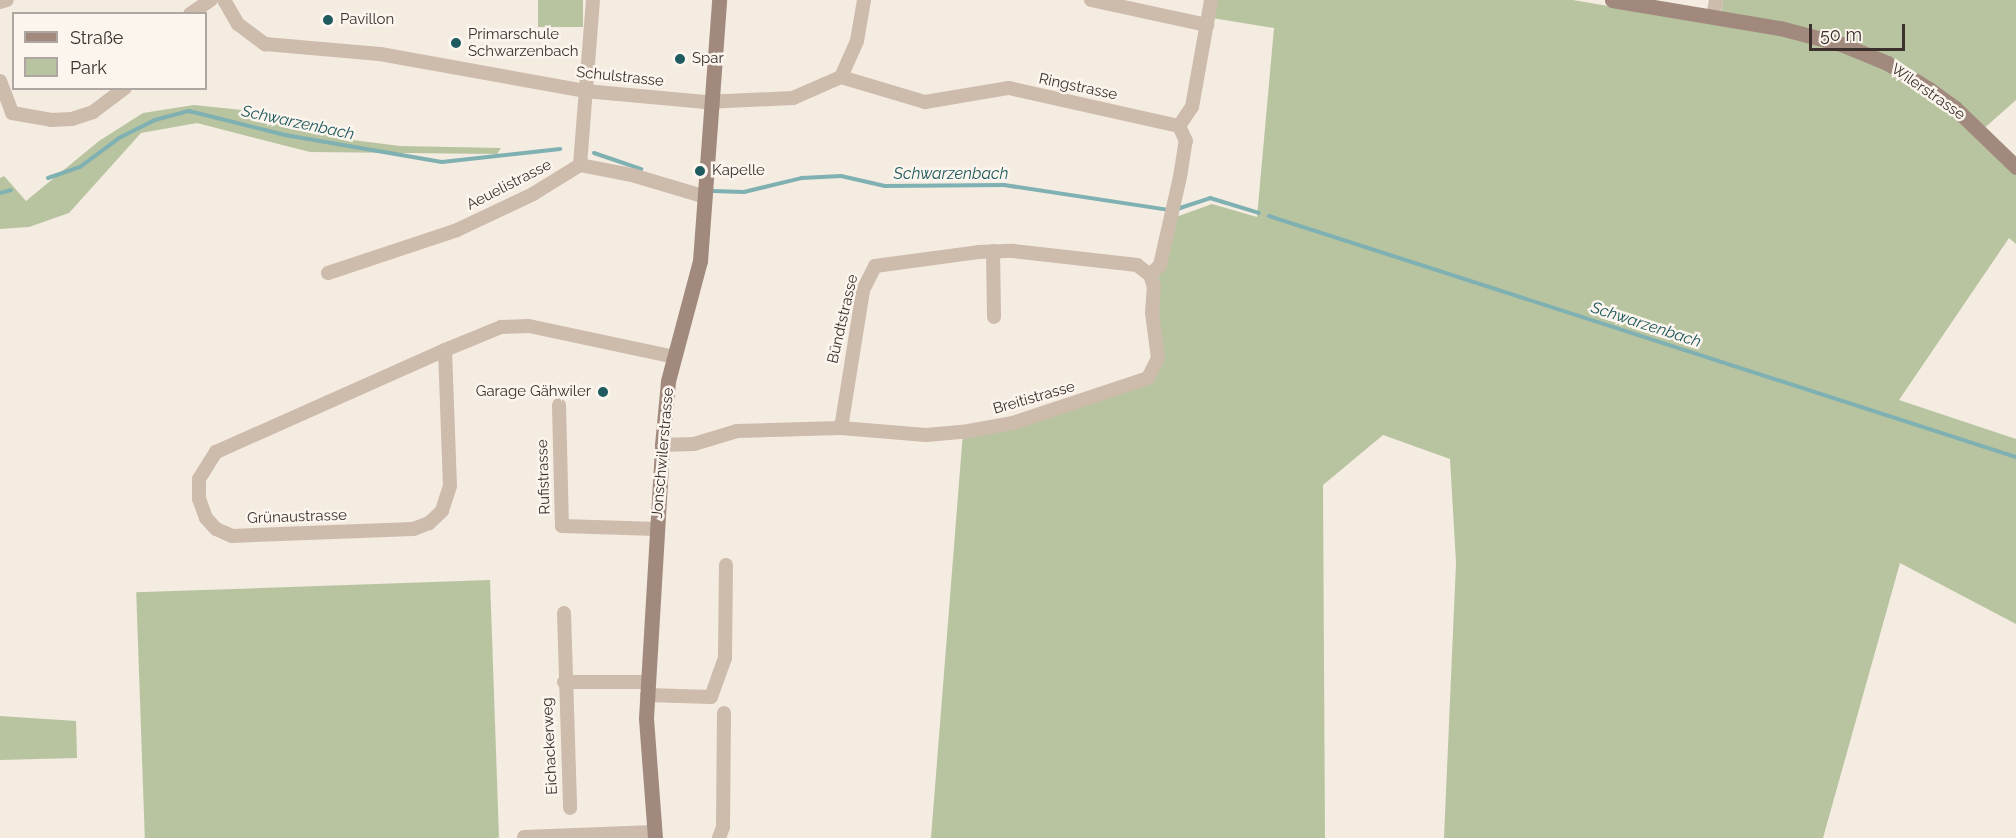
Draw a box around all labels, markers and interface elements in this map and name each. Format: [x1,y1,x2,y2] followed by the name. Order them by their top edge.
[340,11,394,29] place label: Pavillon
[12,12,207,90] legend
[1812,12,1908,50] scale bar
[321,13,335,27] marker: Pavillon
[1820,24,1862,45] text: 50 m
[468,25,579,60] place label: Primarschule Schwarzenbach
[70,27,123,48] text: Straße
[449,36,463,50] marker: Primarschule Schwarzenbach
[692,50,724,68] place label: Spar
[673,52,687,66] marker: Spar
[70,57,107,78] text: Park
[1888,60,1968,124] street label: Wilerstrasse
[575,63,665,91] street label: Schulstrasse
[1037,70,1119,104] street label: Ringstrasse
[240,102,356,144] water label: Schwarzenbach
[464,156,554,214] street label: Aeuelistrasse
[712,162,765,180] place label: Kapelle
[693,164,707,178] marker: Kapelle
[894,164,1008,184] water label: Schwarzenbach
[824,273,862,365] street label: Bündtstrasse
[1588,298,1704,352] water label: Schwarzenbach
[991,378,1077,418] street label: Breitistrasse
[476,383,591,401] place label: Garage Gähwiler
[596,385,610,399] marker: Garage Gähwiler
[648,387,678,519] street label: Jonschwilerstrasse
[534,439,554,515] street label: Rufistrasse
[247,506,347,528] street label: Grünaustrasse
[538,697,562,795] street label: Eichackerweg

